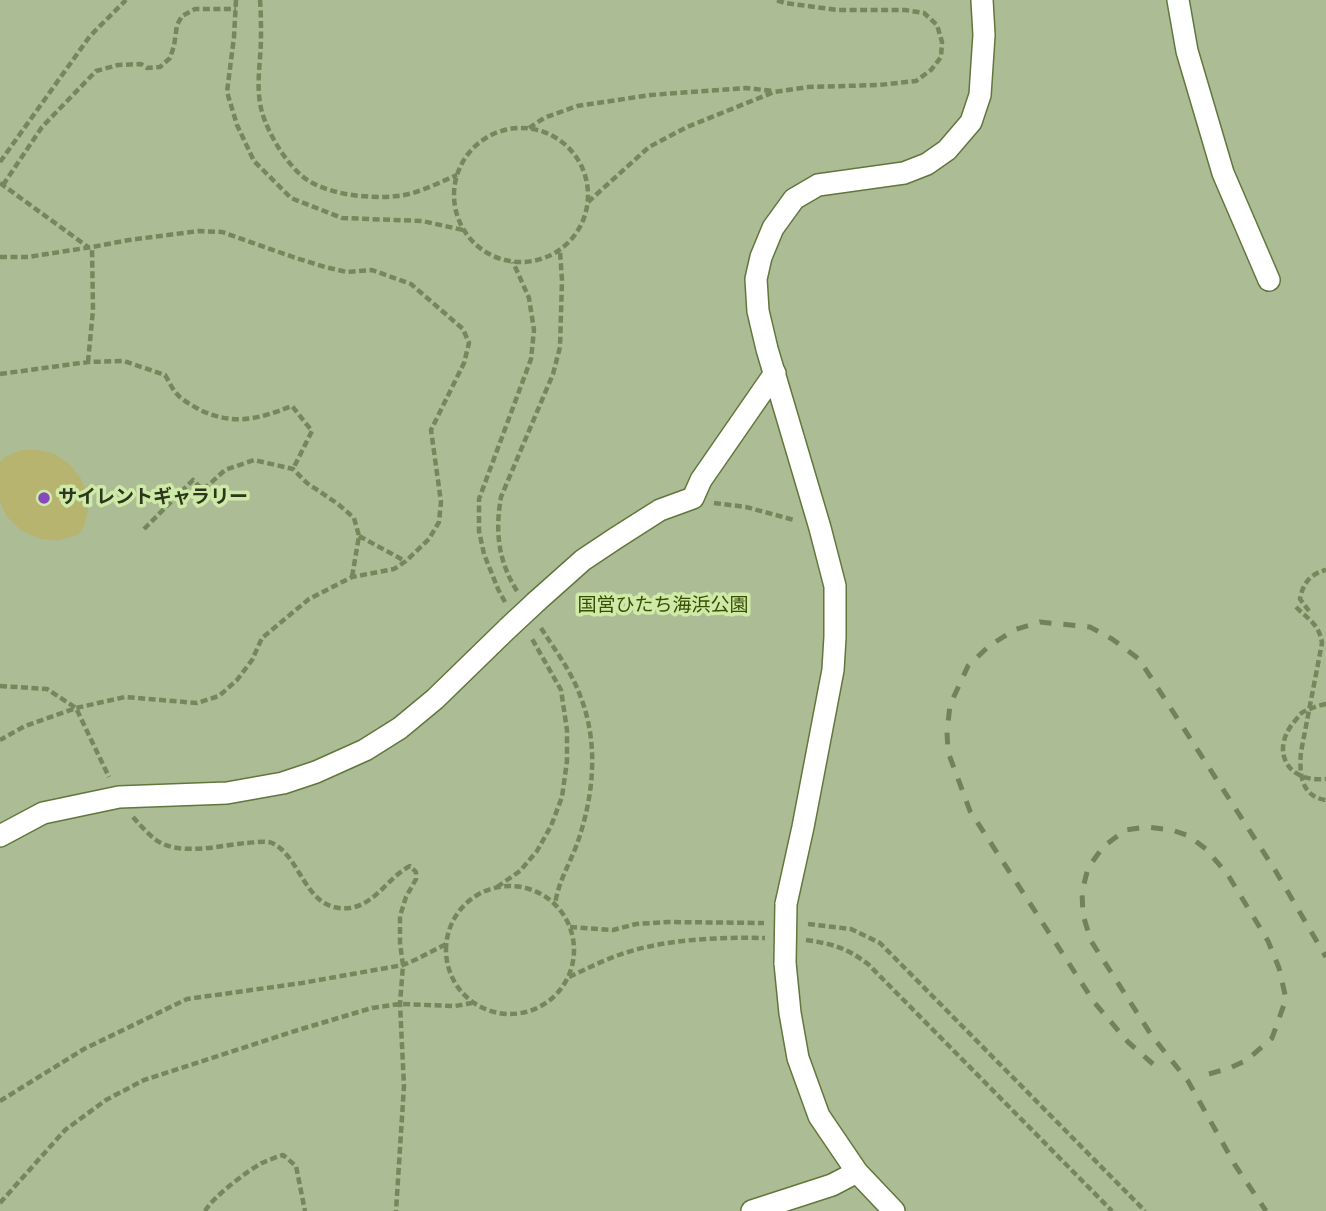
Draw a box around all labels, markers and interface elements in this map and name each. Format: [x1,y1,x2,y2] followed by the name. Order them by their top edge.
[58,487,248,509] place label: サイレントギャラリー
[36,490,52,506] marker: サイレントギャラリー
[578,595,748,617] park label: 国営ひたち海浜公園

